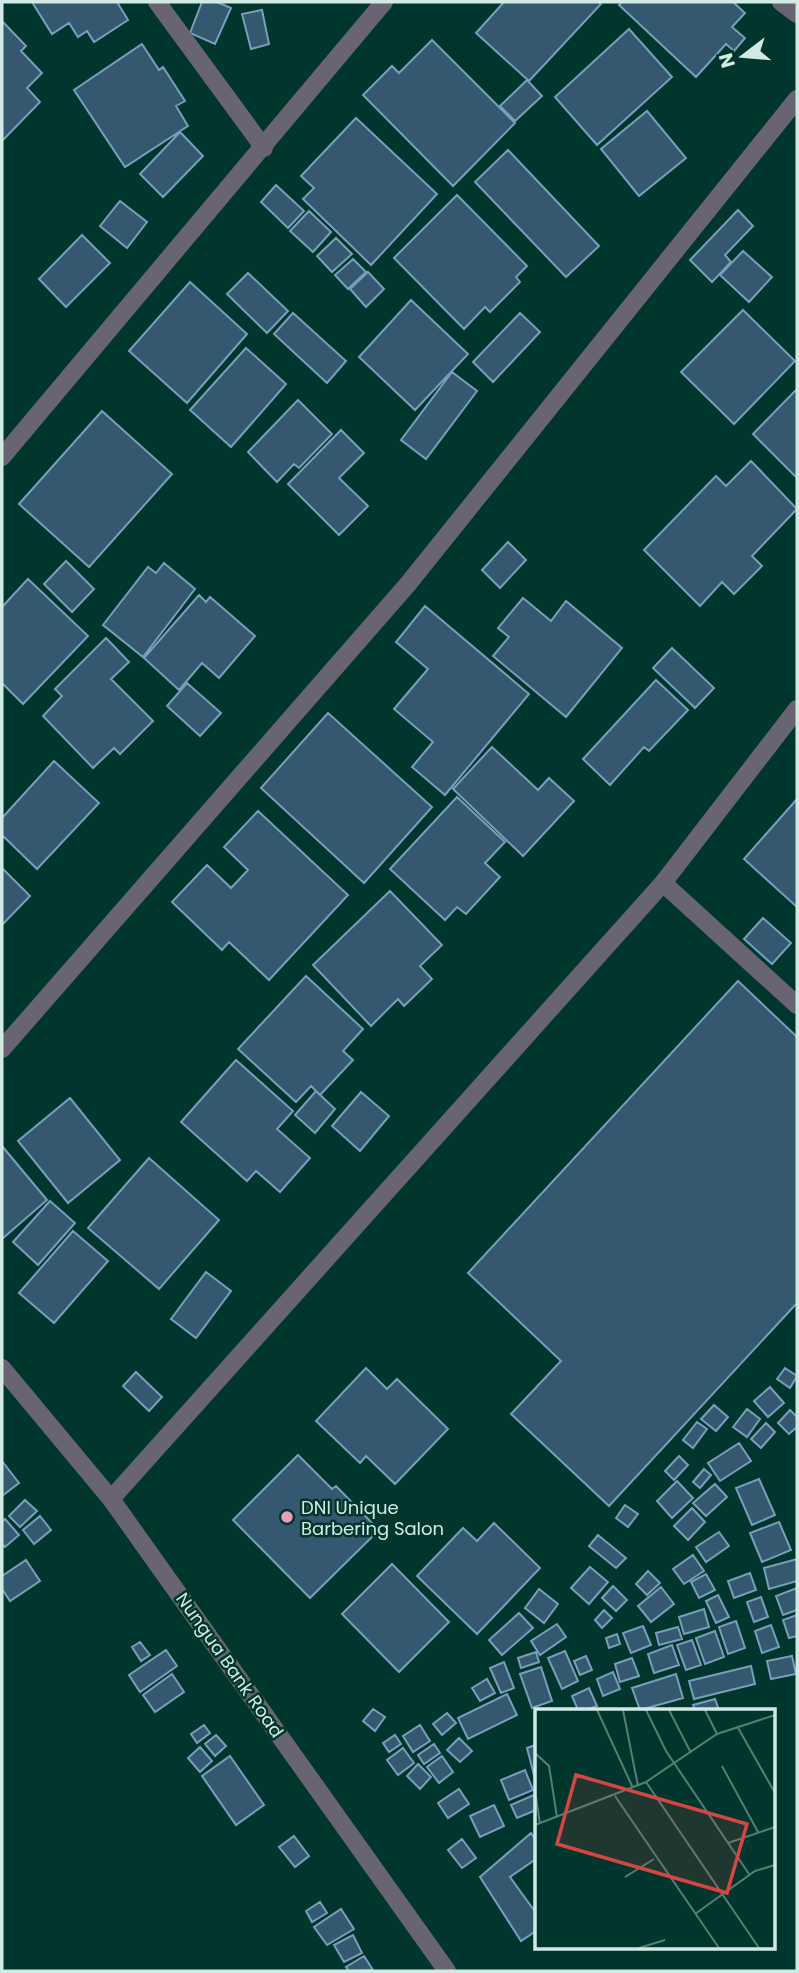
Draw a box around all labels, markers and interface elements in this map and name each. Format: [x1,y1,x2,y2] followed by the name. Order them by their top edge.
[708,21,778,91] north arrow
[712,50,742,71] text: N
[301,1495,444,1541] place label: DNI Unique Barbering Salon
[279,1509,295,1525] marker: DNI Unique Barbering Salon
[170,1587,290,1743] street label: Nungua Bank Road
[535,1709,774,1948] inset map

